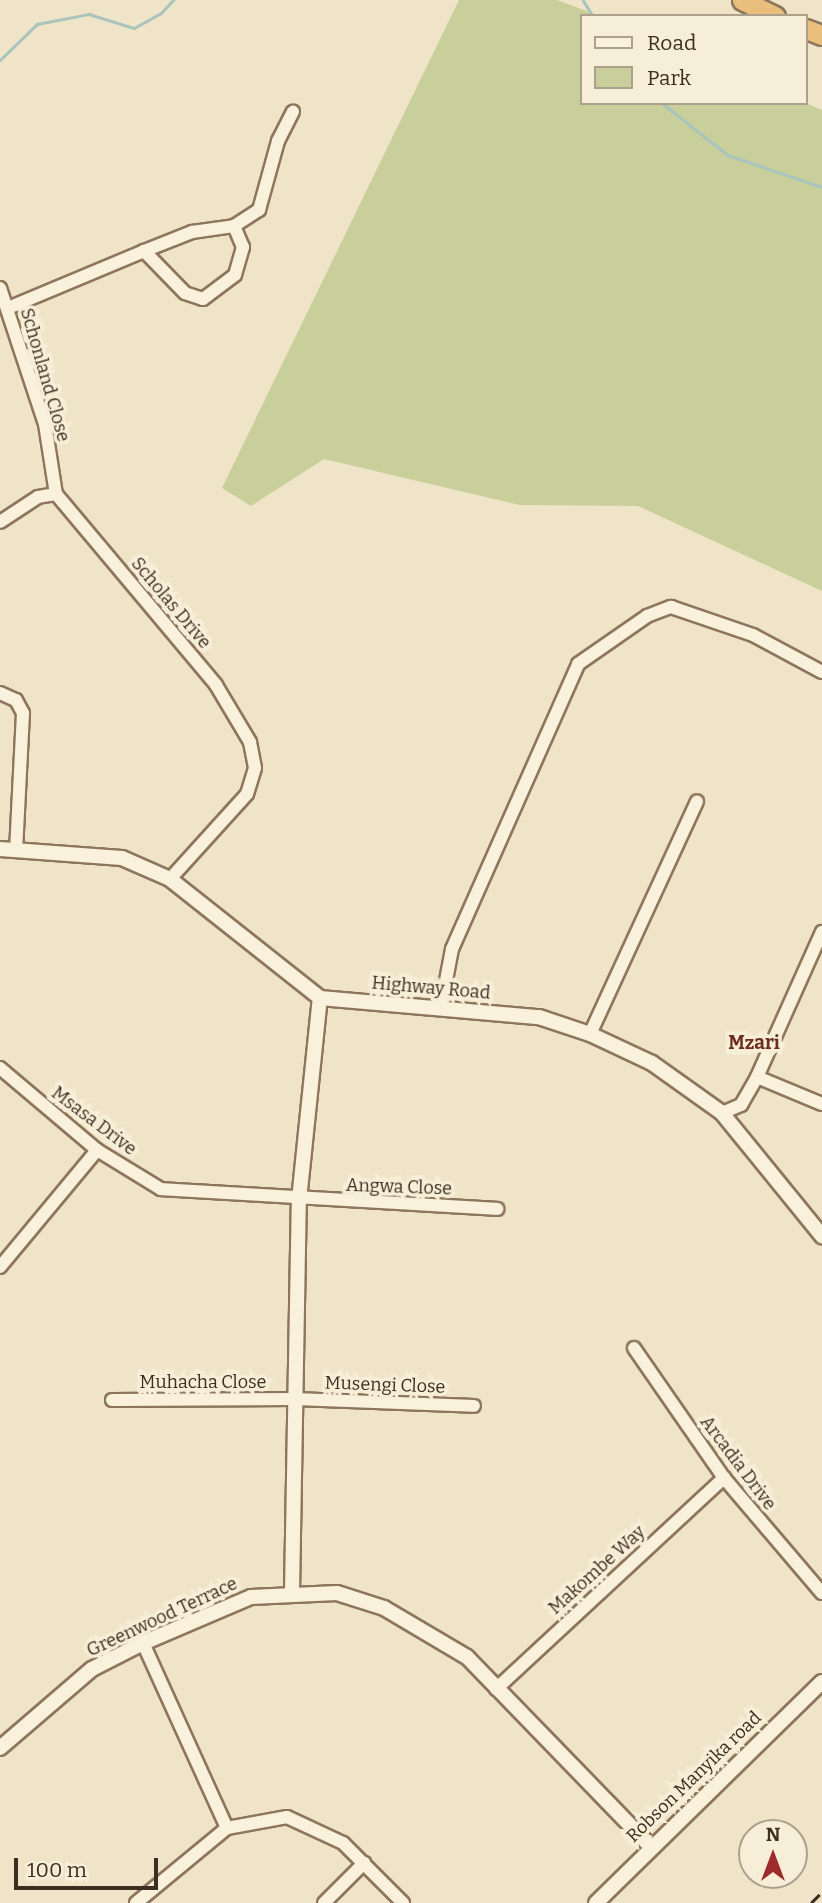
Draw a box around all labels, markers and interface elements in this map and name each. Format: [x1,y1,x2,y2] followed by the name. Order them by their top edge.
[580,14,808,105] legend
[647,30,696,56] text: Road
[647,65,691,91] text: Park
[16,306,74,444] street label: Schonland Close
[127,553,215,653] street label: Scholas Drive
[371,972,491,1004] street label: Highway Road
[728,1032,780,1054] district label: Mzari
[47,1082,141,1160] street label: Msasa Drive
[346,1174,452,1200] street label: Angwa Close
[140,1371,266,1393] street label: Muhacha Close
[324,1372,446,1398] street label: Musengi Close
[696,1412,780,1514] street label: Arcadia Drive
[544,1521,650,1619] street label: Makombe Way
[83,1573,241,1661] street label: Greenwood Terrace
[622,1707,766,1847] street label: Robson Manyika road
[738,1819,808,1889] north arrow
[766,1823,780,1846] text: N
[18,1843,161,1887] scale bar
[27,1857,87,1883] text: 100 m

